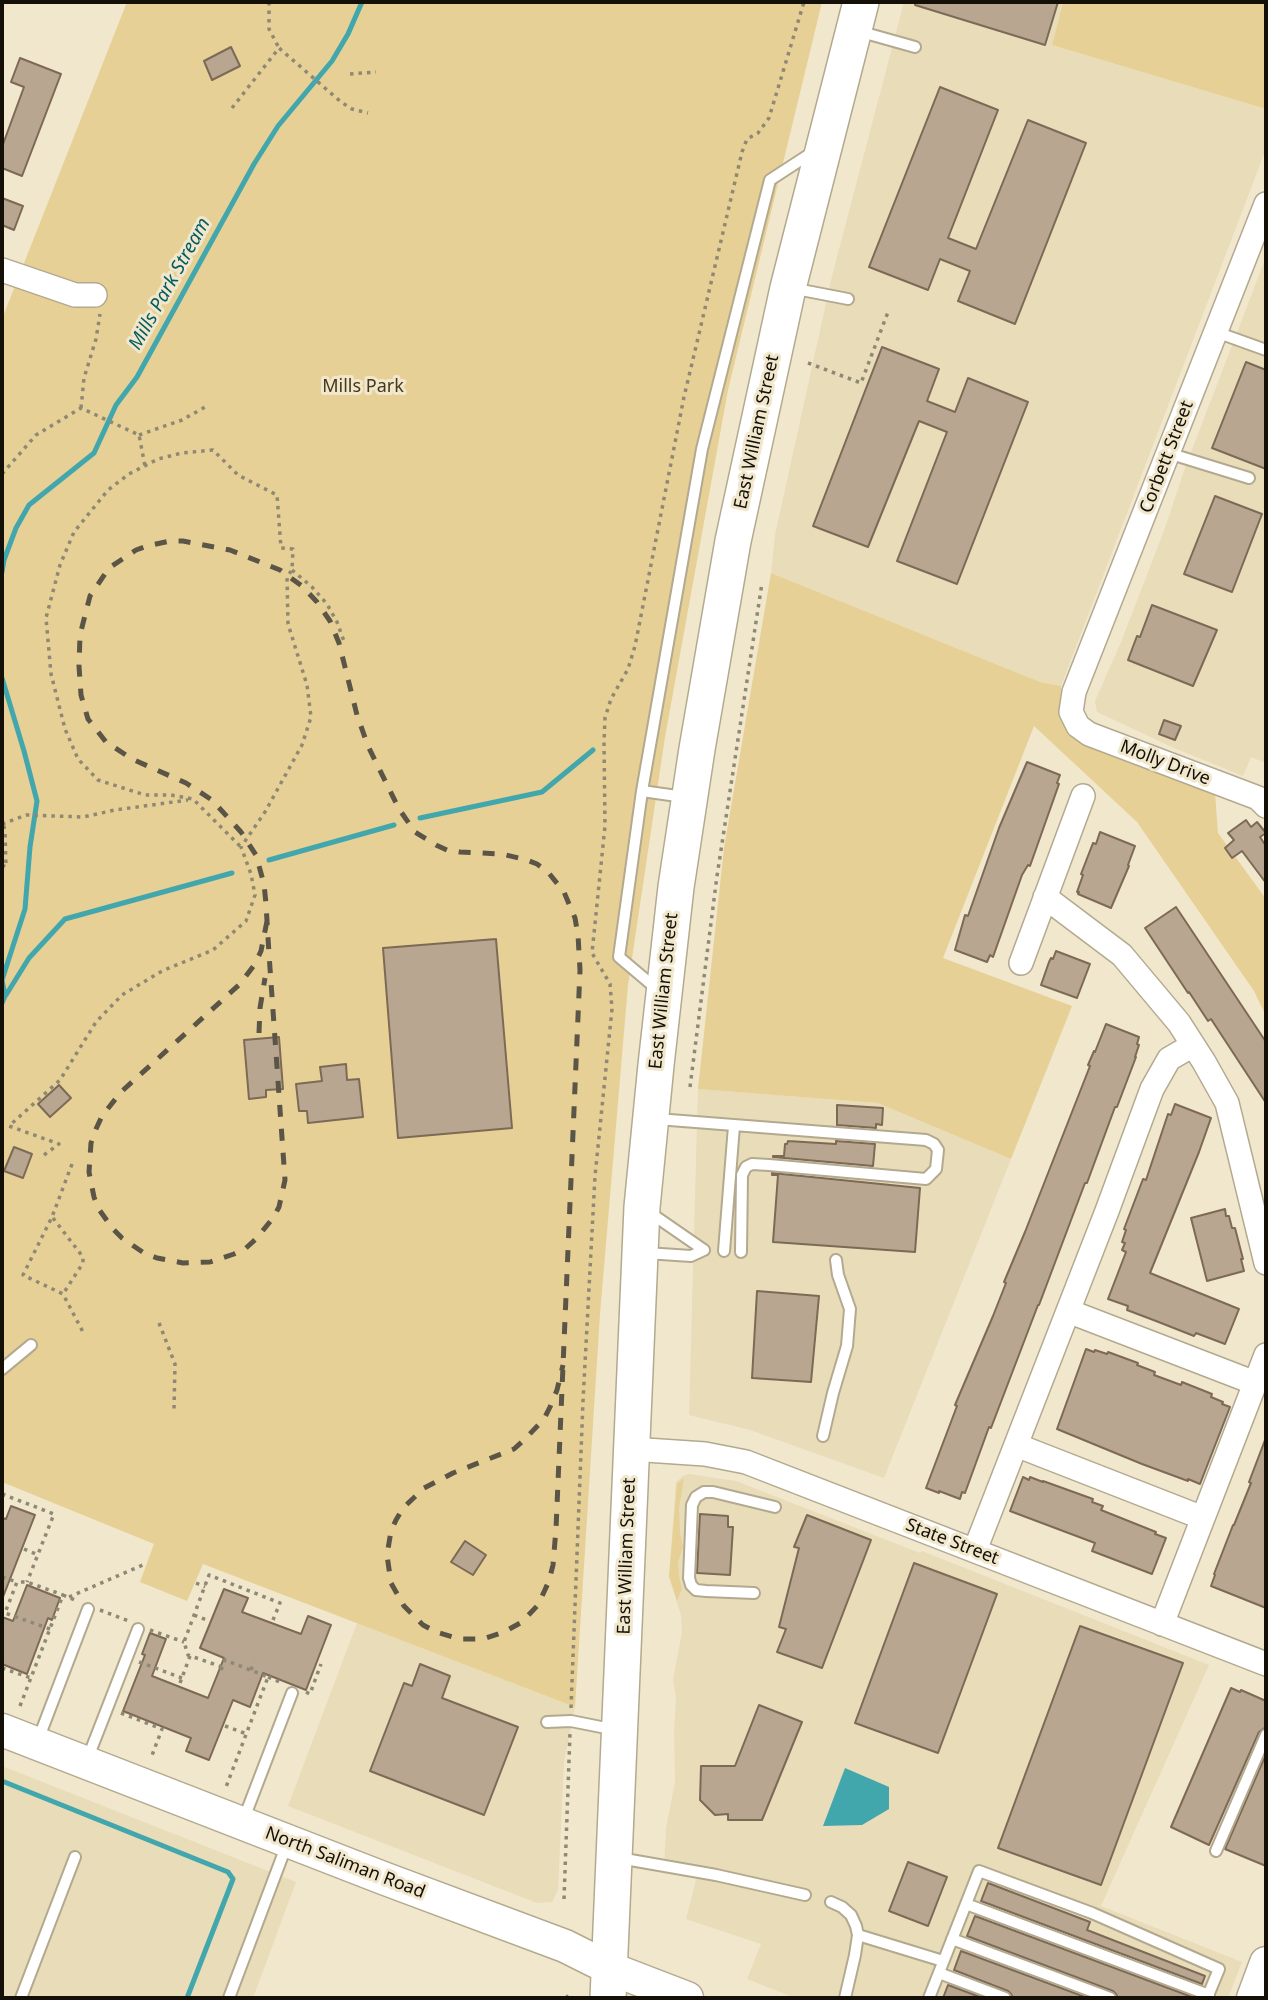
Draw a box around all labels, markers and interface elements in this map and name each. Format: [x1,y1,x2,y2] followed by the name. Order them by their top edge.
[124,214,216,354] water label: Mills Park Stream
[730,353,784,511] street label: East William Street
[322,376,404,398] park label: Mills Park
[1136,398,1198,516] street label: Corbett Street
[1117,736,1213,790] street label: Molly Drive
[645,912,683,1070] street label: East William Street
[613,1477,641,1635] street label: East William Street
[902,1514,1002,1570] street label: State Street
[262,1823,428,1903] street label: North Saliman Road

